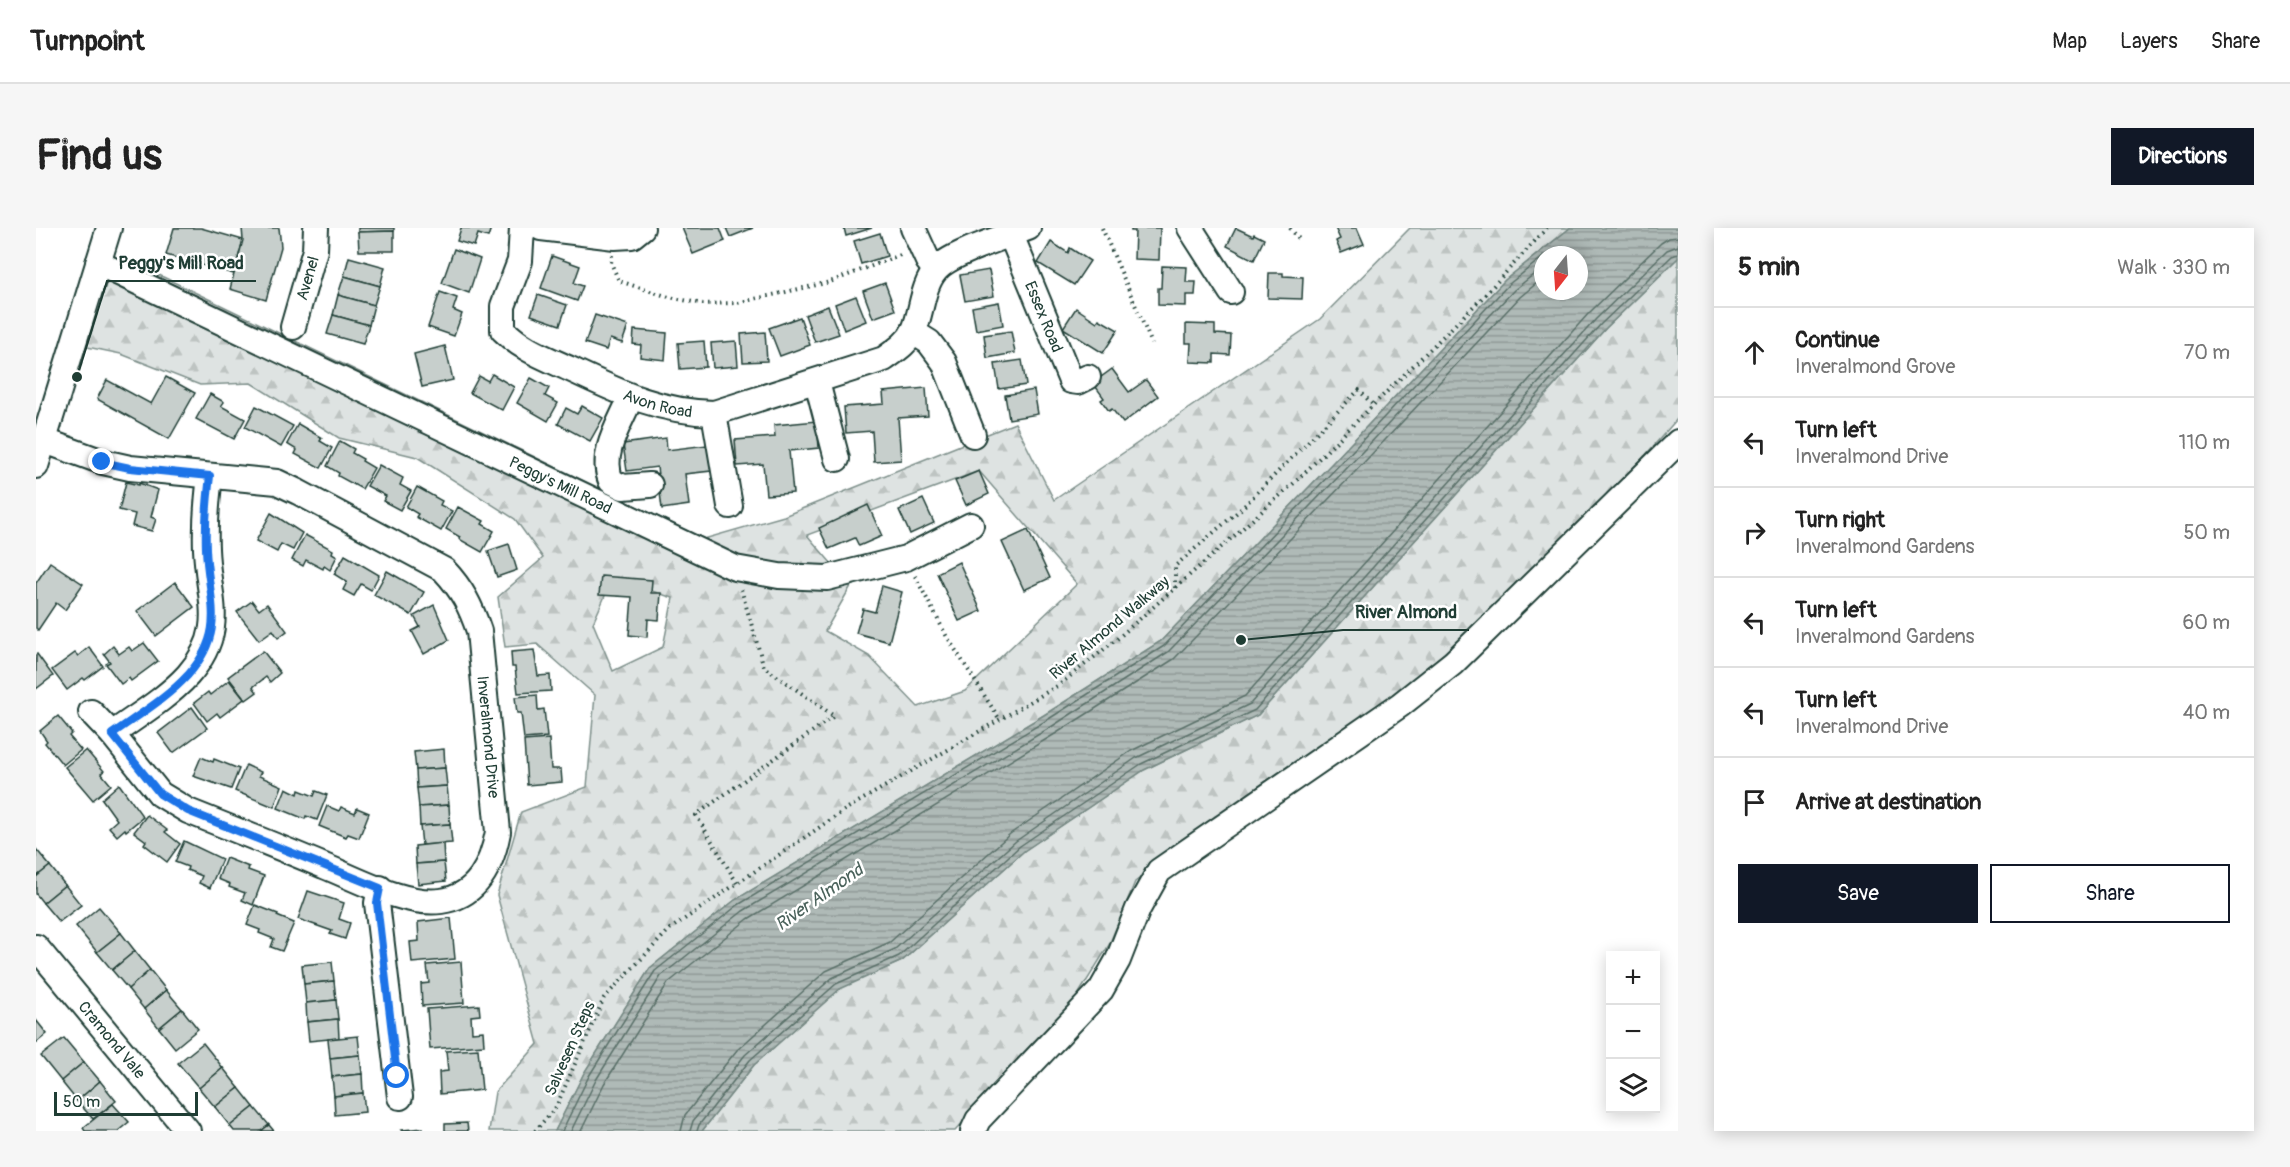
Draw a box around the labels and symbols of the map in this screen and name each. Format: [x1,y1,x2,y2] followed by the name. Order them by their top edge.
[107,245,256,281] callout: Peggy's Mill Road
[1534,246,1588,300] north arrow
[118,252,244,275] text: Peggy's Mill Road
[292,254,324,303] street label: Avenel
[1020,278,1067,355] street label: Essex Road
[620,385,693,423] street label: Avon Road
[88,448,114,474] route end
[506,452,615,519] street label: Peggy's Mill Road
[1045,572,1174,684] street label: River Almond Walkway
[1343,594,1469,630] callout: River Almond
[1355,601,1457,624] text: River Almond
[472,675,504,799] street label: Inveralmond Drive
[771,858,869,936] water label: River Almond
[74,997,150,1083] street label: Cramond Vale
[540,998,600,1099] street label: Salvesen Steps
[383,1062,409,1088] route start
[54,1089,198,1116] scale bar

